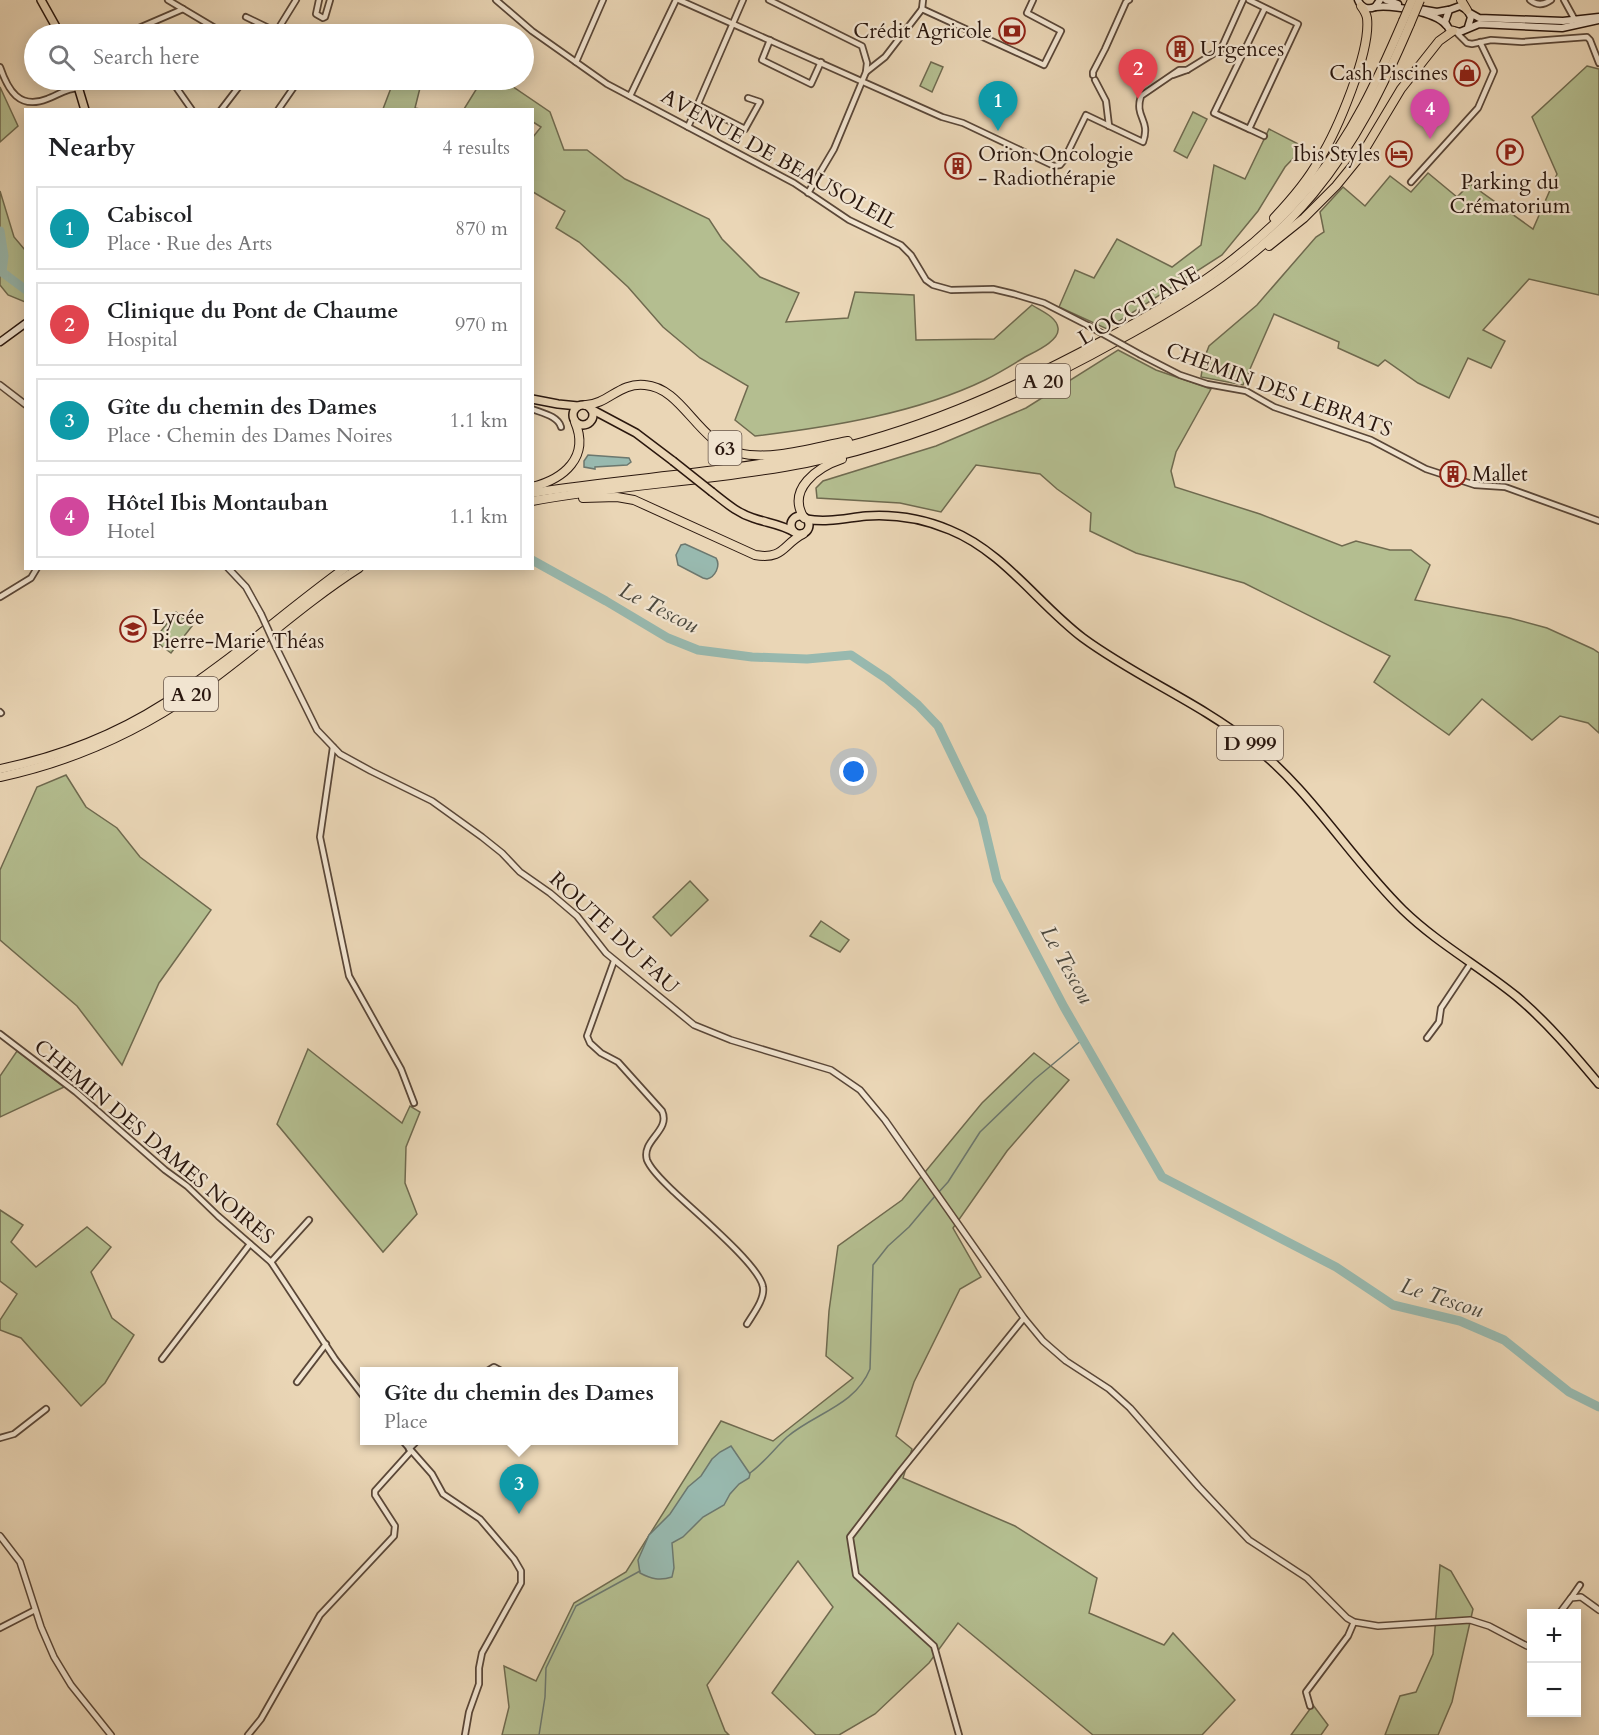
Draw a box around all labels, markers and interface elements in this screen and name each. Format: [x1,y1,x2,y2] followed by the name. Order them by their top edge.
[997,16,1027,46] bank icon: Crédit Agricole
[853,17,992,46] place label: Crédit Agricole
[24,24,534,90] search box
[1165,34,1195,64] building icon: Urgences
[1200,35,1284,64] place label: Urgences
[45,41,78,74] icon: search
[93,42,200,72] text: Search here
[1118,50,1158,99] pin: 2
[1452,58,1482,88] shop icon: Cash Piscines
[1329,59,1448,88] place label: Cash Piscines
[656,82,903,236] street label: AVENUE DE BEAUSOLEIL
[978,82,1018,131] pin: 1
[1410,90,1450,139] pin: 4
[48,130,136,165] text: Nearby
[442,134,510,161] text: 4 results
[1495,137,1525,167] parking icon: Parking du Crématorium
[1384,139,1414,169] hotel icon: Ibis Styles
[978,140,1134,193] place label: Orion Oncologie - Radiothérapie
[1293,140,1380,169] place label: Ibis Styles
[943,151,973,181] building icon: Orion Oncologie - Radiothérapie
[1450,168,1571,221] place label: Parking du Crématorium
[107,200,193,230] text: Cabiscol
[64,215,75,242] text: 1
[455,215,508,242] text: 870 m
[107,230,272,257] text: Place · Rue des Arts
[1073,259,1205,353] street label: L'OCCITANE
[107,296,398,326] text: Clinique du Pont de Chaume
[64,311,75,338] text: 2
[455,311,508,338] text: 970 m
[107,326,178,353] text: Hospital
[1162,336,1396,444] street label: CHEMIN DES LEBRATS
[1016,364,1070,398] road number: A 20
[107,392,377,422] text: Gîte du chemin des Dames
[64,407,75,434] text: 3
[449,407,508,434] text: 1.1 km
[107,422,393,449] text: Place · Chemin des Dames Noires
[708,431,742,465] road number: 63
[1438,459,1468,489] building icon: Mallet
[1472,460,1528,489] place label: Mallet
[107,488,328,518] text: Hôtel Ibis Montauban
[64,503,75,530] text: 4
[449,503,508,530] text: 1.1 km
[107,518,155,545] text: Hotel
[614,575,704,641] water label: Le Tescou
[152,603,324,656] place label: Lycée Pierre-Marie Théas
[118,614,148,644] school or university icon: Lycée Pierre-Marie Théas
[164,677,218,711] road number: A 20
[1217,726,1283,760] road number: D 999
[839,757,868,786] your location
[543,865,685,1001] street label: ROUTE DU FAU
[1033,920,1101,1010] water label: Le Tescou
[28,1033,280,1251] street label: CHEMIN DES DAMES NOIRES
[1397,1271,1487,1325] water label: Le Tescou
[360,1367,678,1445] popup
[384,1378,654,1408] text: Gîte du chemin des Dames
[384,1408,428,1435] text: Place
[500,1464,538,1514] pin: 3
[1527,1609,1581,1717] map controls
[1527,1609,1581,1663] button: +
[1527,1663,1581,1717] button: −

